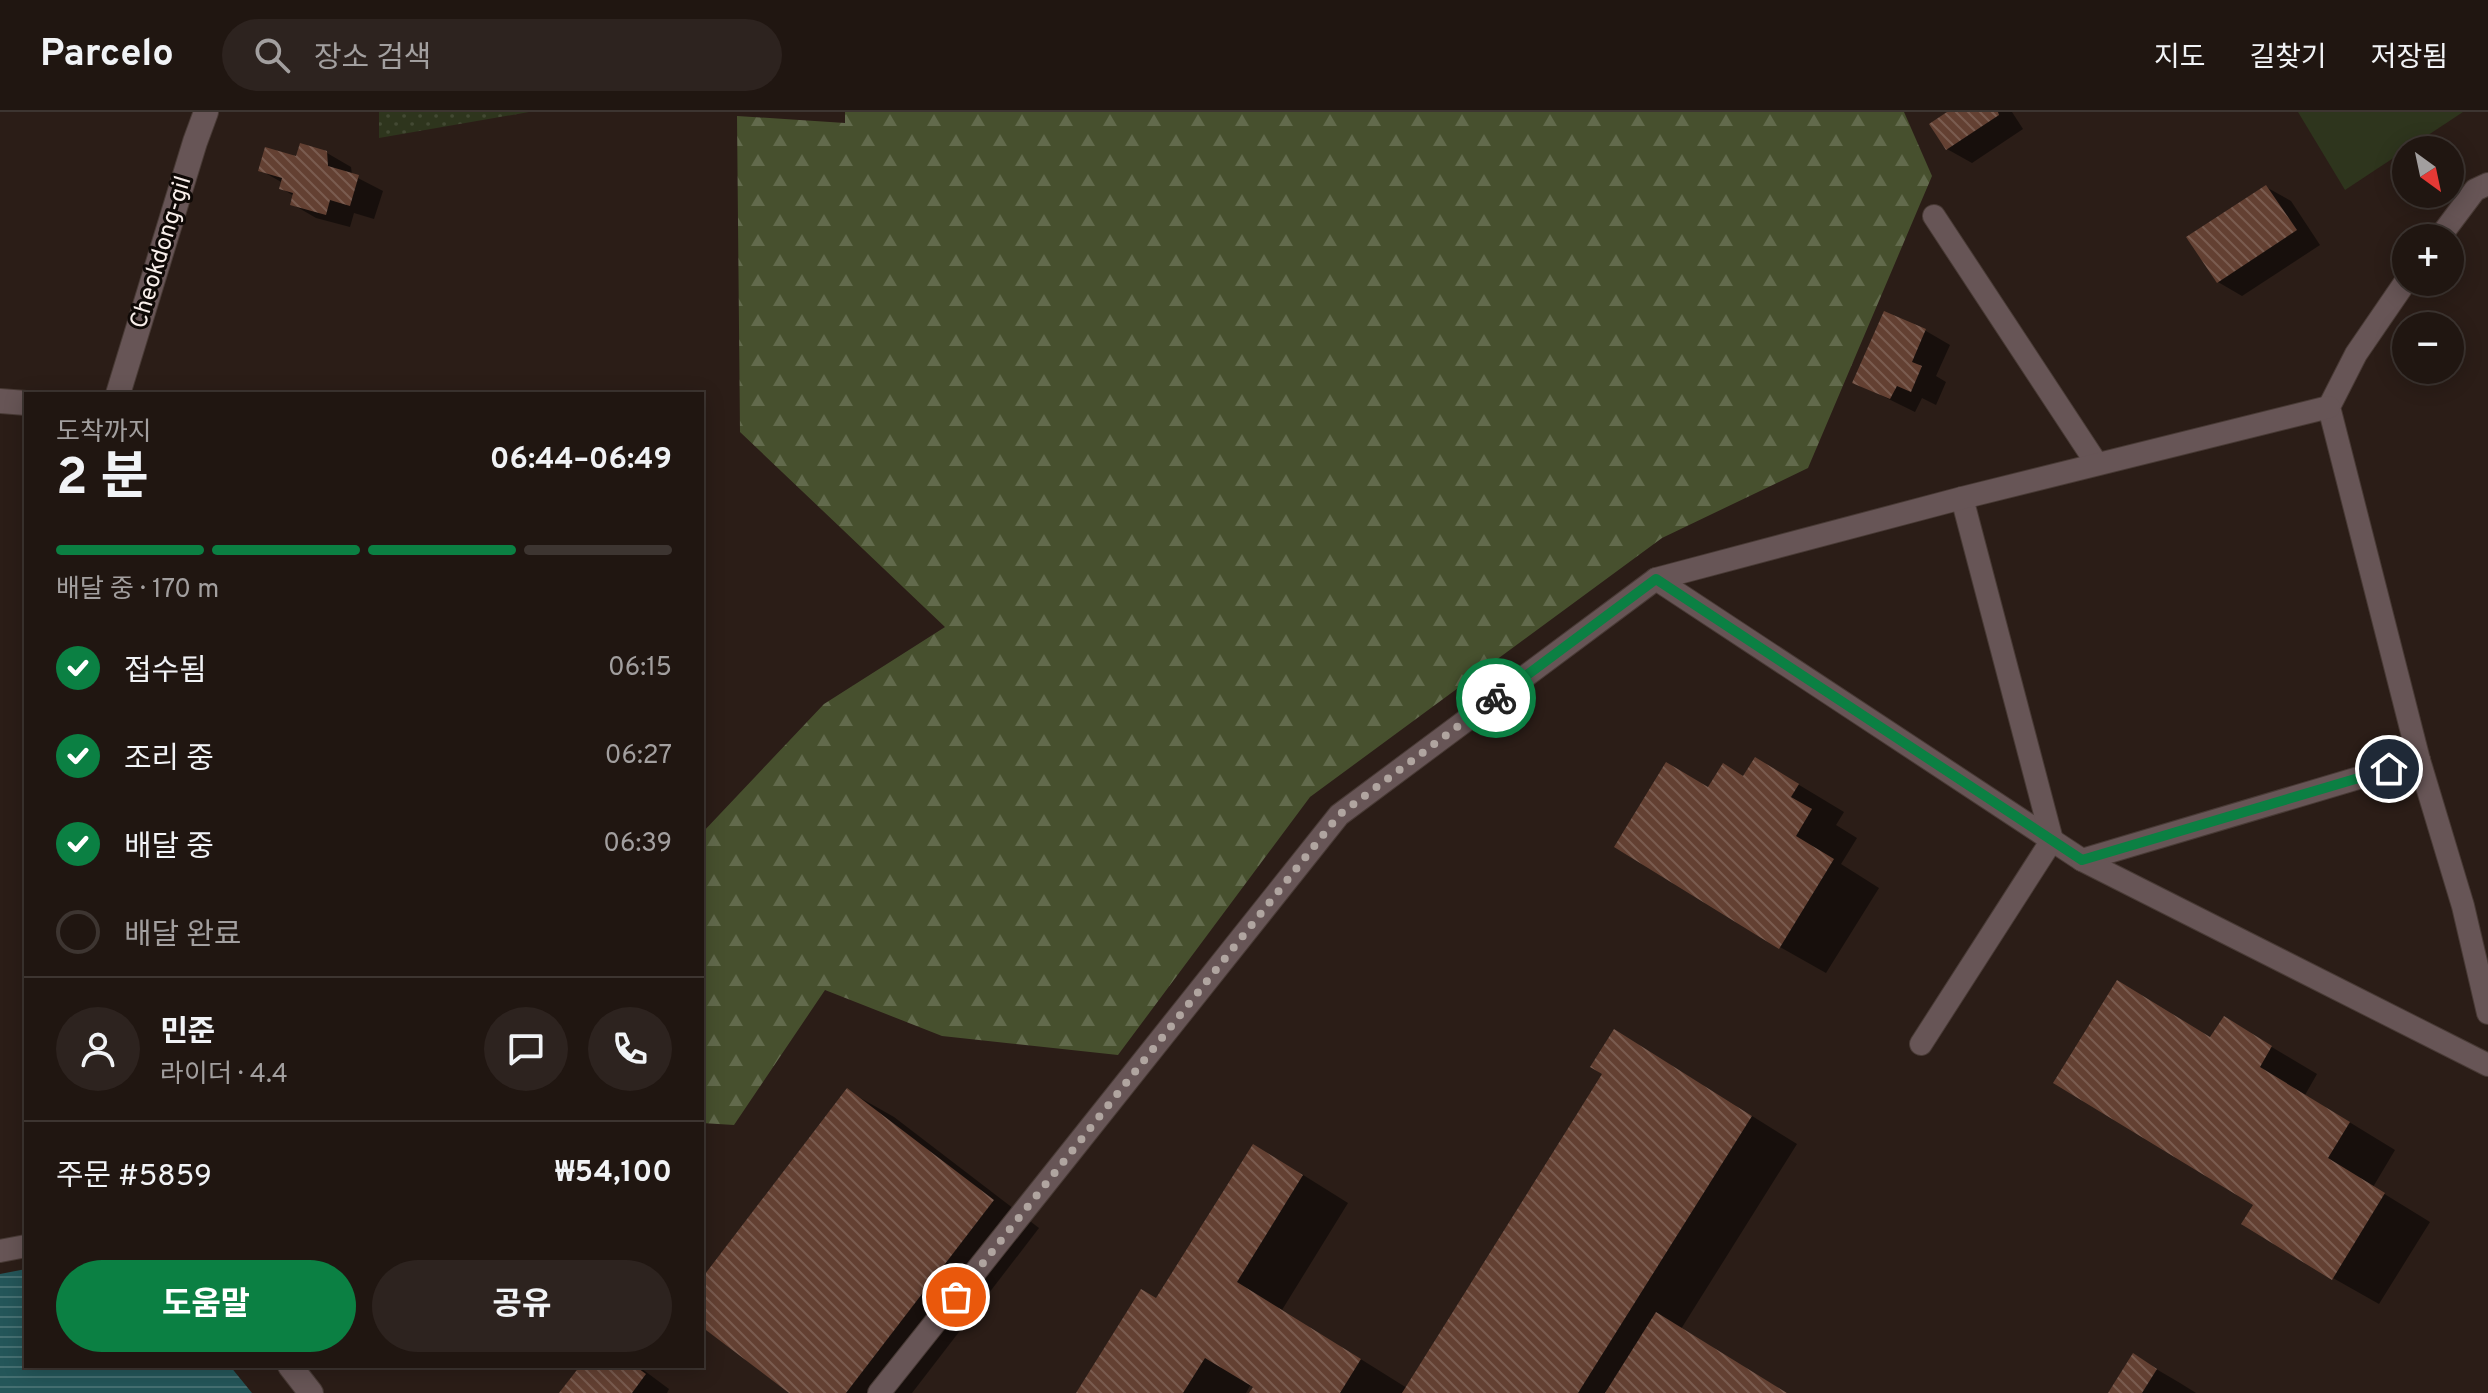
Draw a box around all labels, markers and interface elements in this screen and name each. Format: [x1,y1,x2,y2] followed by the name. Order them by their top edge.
[222,19,782,91] search box
[40,31,174,80] text: Parcelo
[250,33,294,77] icon: search
[314,41,431,78] text: 장소 검색
[2154,41,2205,77] text: 지도
[2249,41,2327,77] text: 길찾기
[2371,41,2448,77] text: 저장됨
[2392,136,2464,208] north arrow
[2392,136,2464,384] map controls
[124,173,199,332] street label: Cheokdong-gil
[2392,224,2464,296] button: +
[2392,312,2464,384] button: −
[56,417,152,450] text: 도착까지
[490,442,672,479] text: 06:44–06:49
[56,447,149,513] text: 2 분
[56,574,219,607] text: 배달 중 · 170 m
[56,646,100,690] icon: check
[608,652,672,685] text: 06:15
[124,654,207,691] text: 접수됨
[1456,658,1536,738] courier
[1474,676,1518,720] icon: bike
[56,734,100,778] icon: check
[2355,735,2423,803] pin
[605,740,672,773] text: 06:27
[124,742,214,779] text: 조리 중
[2367,747,2411,791] icon: home
[56,822,100,866] icon: check
[603,828,672,861] text: 06:39
[124,830,214,867] text: 배달 중
[124,918,241,955] text: 배달 완료
[56,1007,140,1091] button: person
[484,1007,568,1091] button: chat
[588,1007,672,1091] button: phone
[160,1015,215,1052] text: 민준
[160,1059,288,1092] text: 라이더 · 4.4
[555,1155,672,1192] text: ₩54,100
[56,1159,212,1196] text: 주문 #5859
[56,1260,356,1352] button: 도움말
[372,1260,672,1352] button: 공유
[922,1263,990,1331] pin
[934,1275,978,1319] icon: bag

